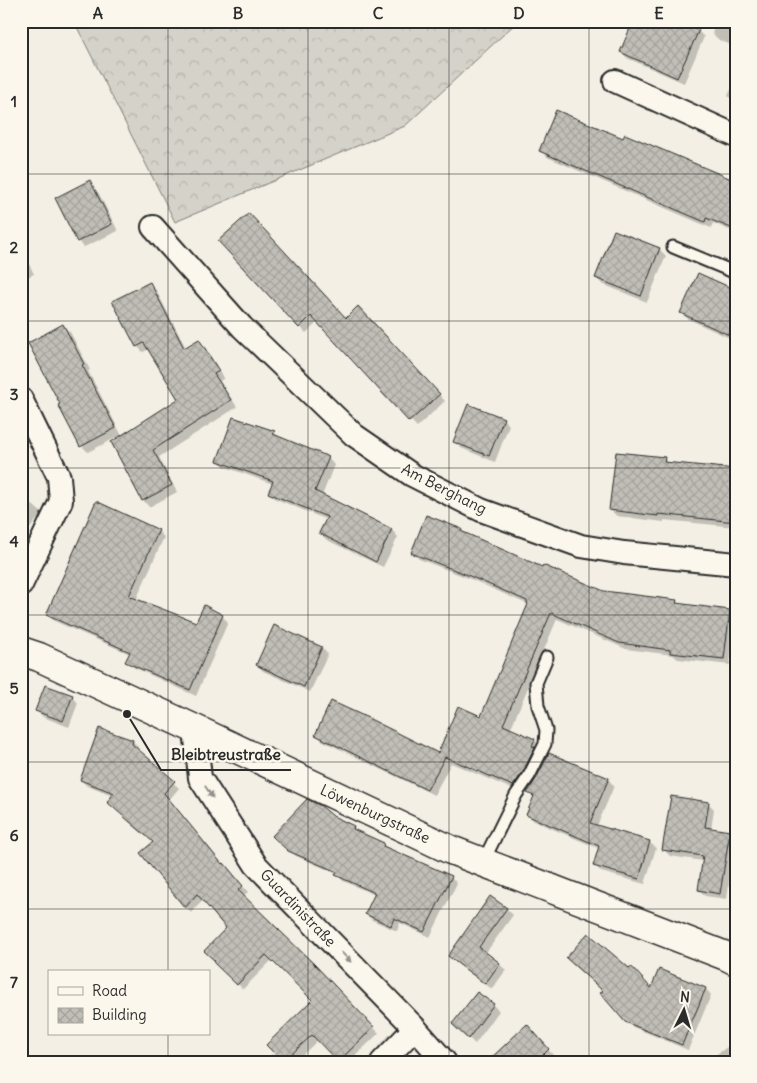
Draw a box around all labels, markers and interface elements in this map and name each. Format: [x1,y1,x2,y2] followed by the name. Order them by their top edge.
[93,3,103,23] text: A
[233,3,244,23] text: B
[373,3,384,23] text: C
[513,3,525,23] text: D
[654,3,664,23] text: E
[11,91,17,111] text: 1
[10,237,19,257] text: 2
[9,384,19,404] text: 3
[399,459,490,518] street label: Am Berghang
[9,531,19,551] text: 4
[9,678,19,698] text: 5
[161,739,291,770] callout: Bleibtreustraße
[171,744,281,764] text: Bleibtreustraße
[317,780,433,847] street label: Löwenburgstraße
[204,786,214,799] one-way arrow
[9,825,19,845] text: 6
[256,865,340,951] street label: Guardinistraße
[339,951,351,963] one-way arrow
[48,970,210,1036] legend
[10,972,18,992] text: 7
[92,981,127,1000] text: Road
[660,986,710,1036] north arrow
[680,988,691,1006] text: N
[92,1005,147,1024] text: Building

